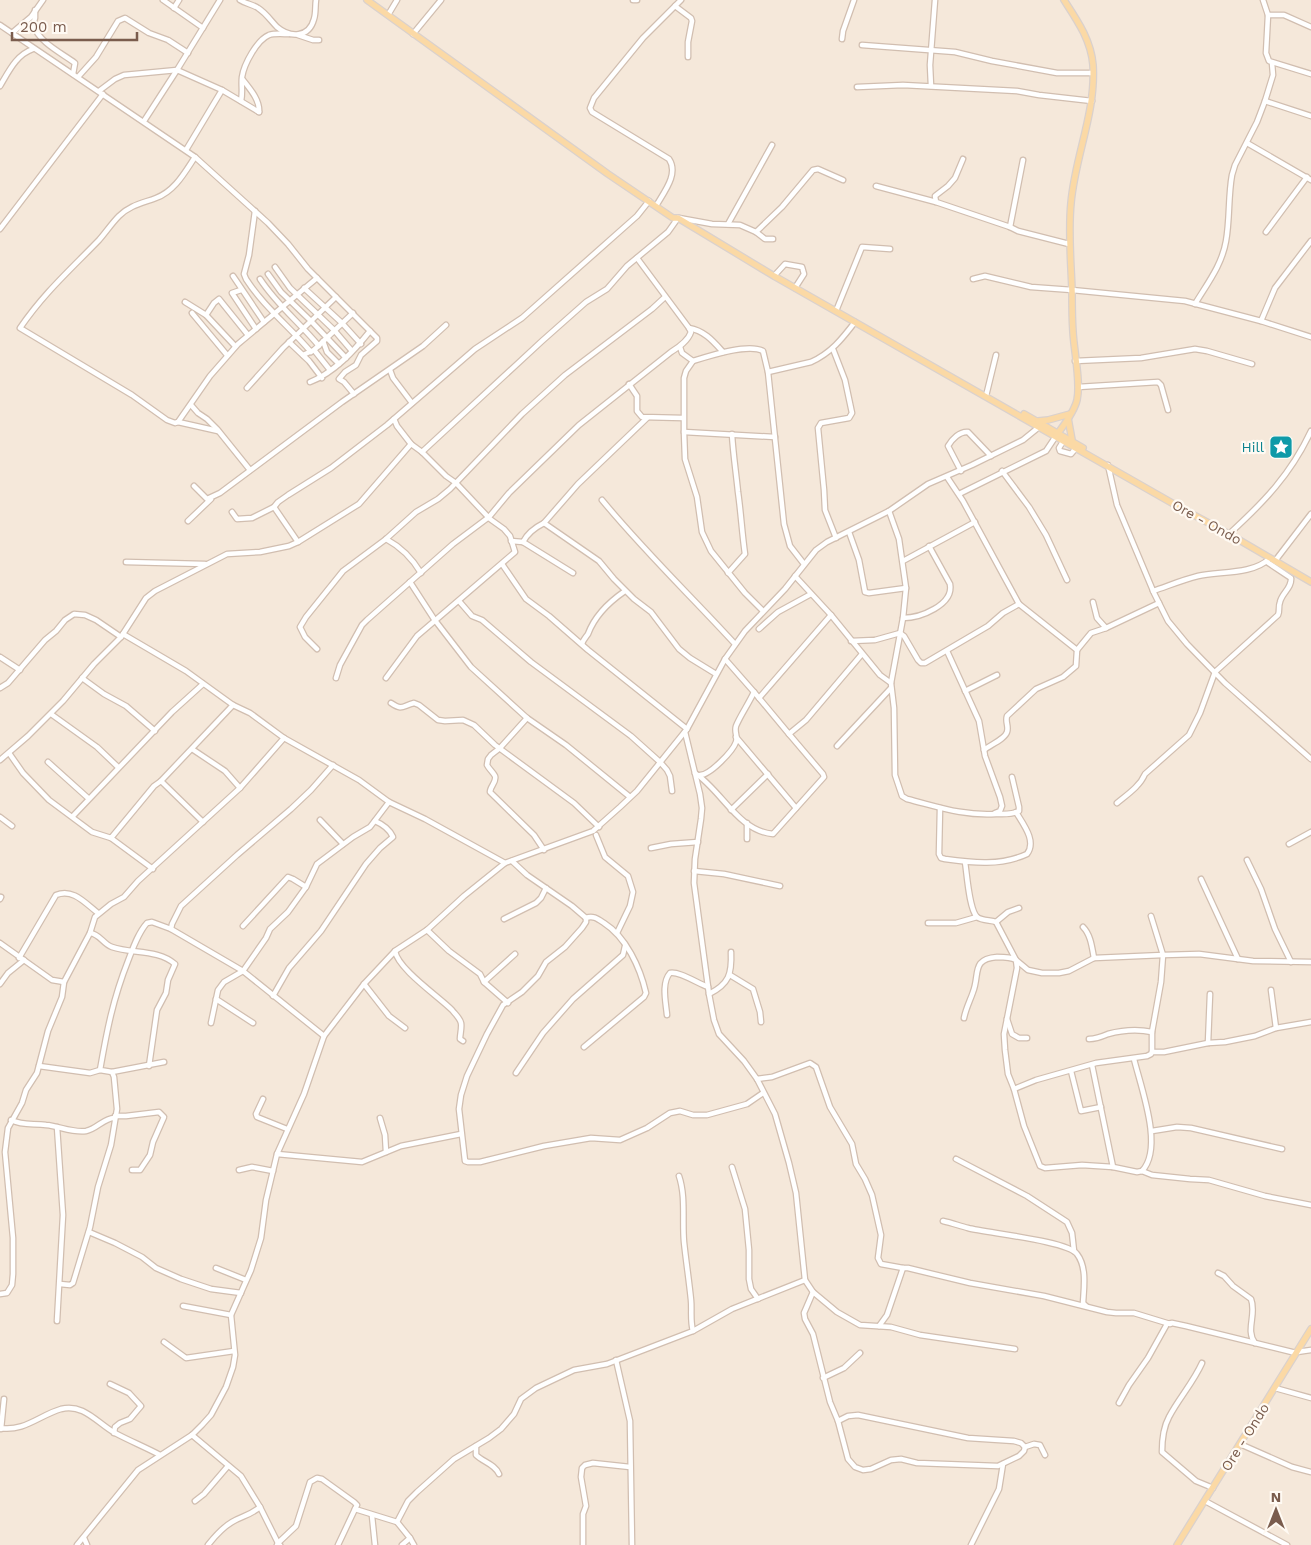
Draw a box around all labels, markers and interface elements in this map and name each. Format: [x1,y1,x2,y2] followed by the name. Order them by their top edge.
[12,10,138,42] scale bar
[20,18,67,36] text: 200 m
[1268,434,1294,460] place icon: Hill
[1241,439,1265,455] place label: Hill
[1169,496,1245,548] street label: Ore - Ondo
[1218,1400,1272,1474] street label: Ore - Ondo
[1251,1485,1301,1535] north arrow
[1271,1489,1281,1505] text: N

